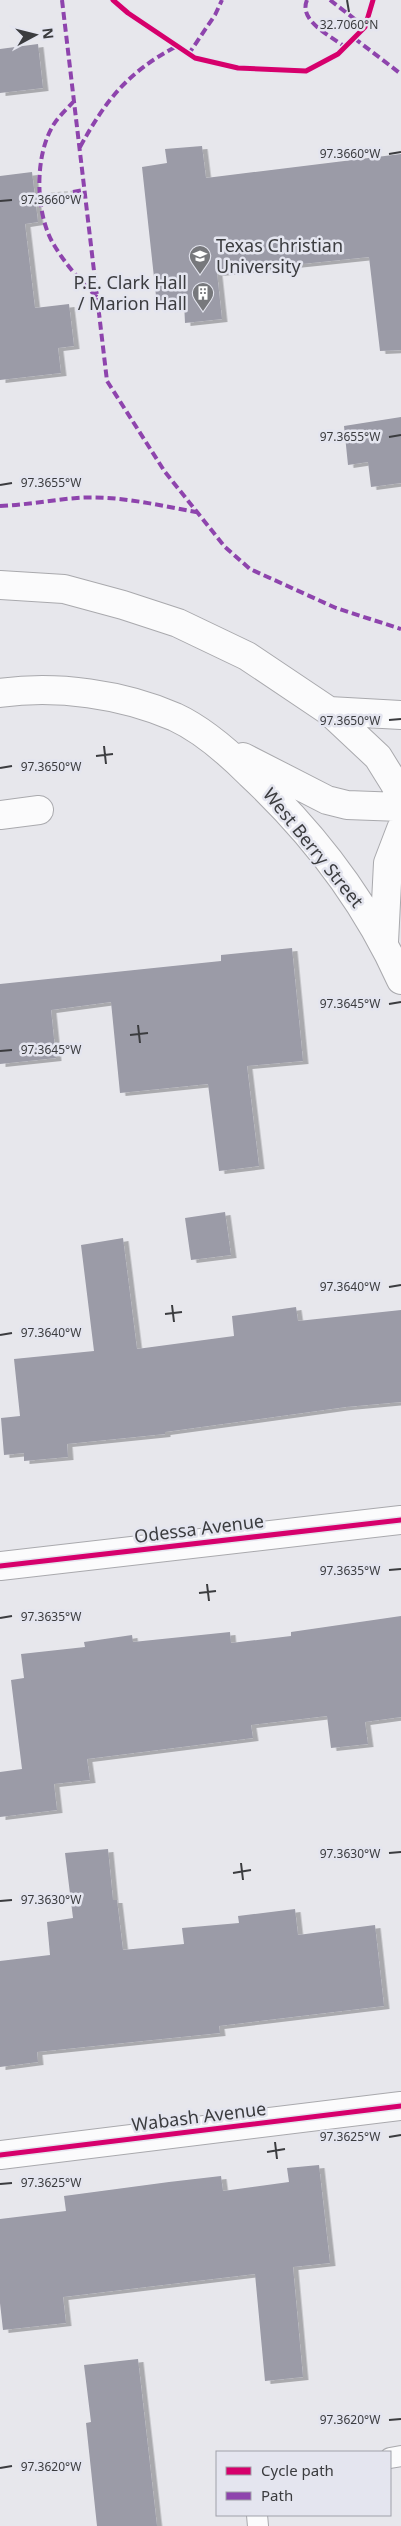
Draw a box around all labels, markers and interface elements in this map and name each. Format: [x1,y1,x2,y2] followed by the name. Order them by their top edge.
[10,10,60,60] north arrow
[320,16,378,33] text: 32.7060°N
[38,27,59,40] text: N
[320,145,380,162] text: 97.3660°W
[21,191,81,208] text: 97.3660°W
[216,233,343,278] place label: Texas Christian University
[188,244,212,275] school or university icon: Texas Christian University
[74,270,187,315] place label: P.E. Clark Hall / Marion Hall
[191,281,215,312] building icon: P.E. Clark Hall / Marion Hall
[320,428,380,445] text: 97.3655°W
[21,474,81,491] text: 97.3655°W
[320,712,380,729] text: 97.3650°W
[21,758,81,775] text: 97.3650°W
[258,783,370,912] street label: West Berry Street
[320,995,380,1012] text: 97.3645°W
[21,1041,81,1058] text: 97.3645°W
[320,1278,380,1295] text: 97.3640°W
[21,1324,81,1341] text: 97.3640°W
[133,1508,265,1548] street label: Odessa Avenue
[320,1562,380,1579] text: 97.3635°W
[21,1608,81,1625] text: 97.3635°W
[320,1845,380,1862] text: 97.3630°W
[21,1891,81,1908] text: 97.3630°W
[130,2096,267,2136] street label: Wabash Avenue
[320,2128,380,2145] text: 97.3625°W
[21,2174,81,2191] text: 97.3625°W
[320,2411,380,2428] text: 97.3620°W
[216,2451,391,2516] legend
[21,2458,81,2475] text: 97.3620°W
[261,2460,334,2480] text: Cycle path
[261,2485,293,2505] text: Path

